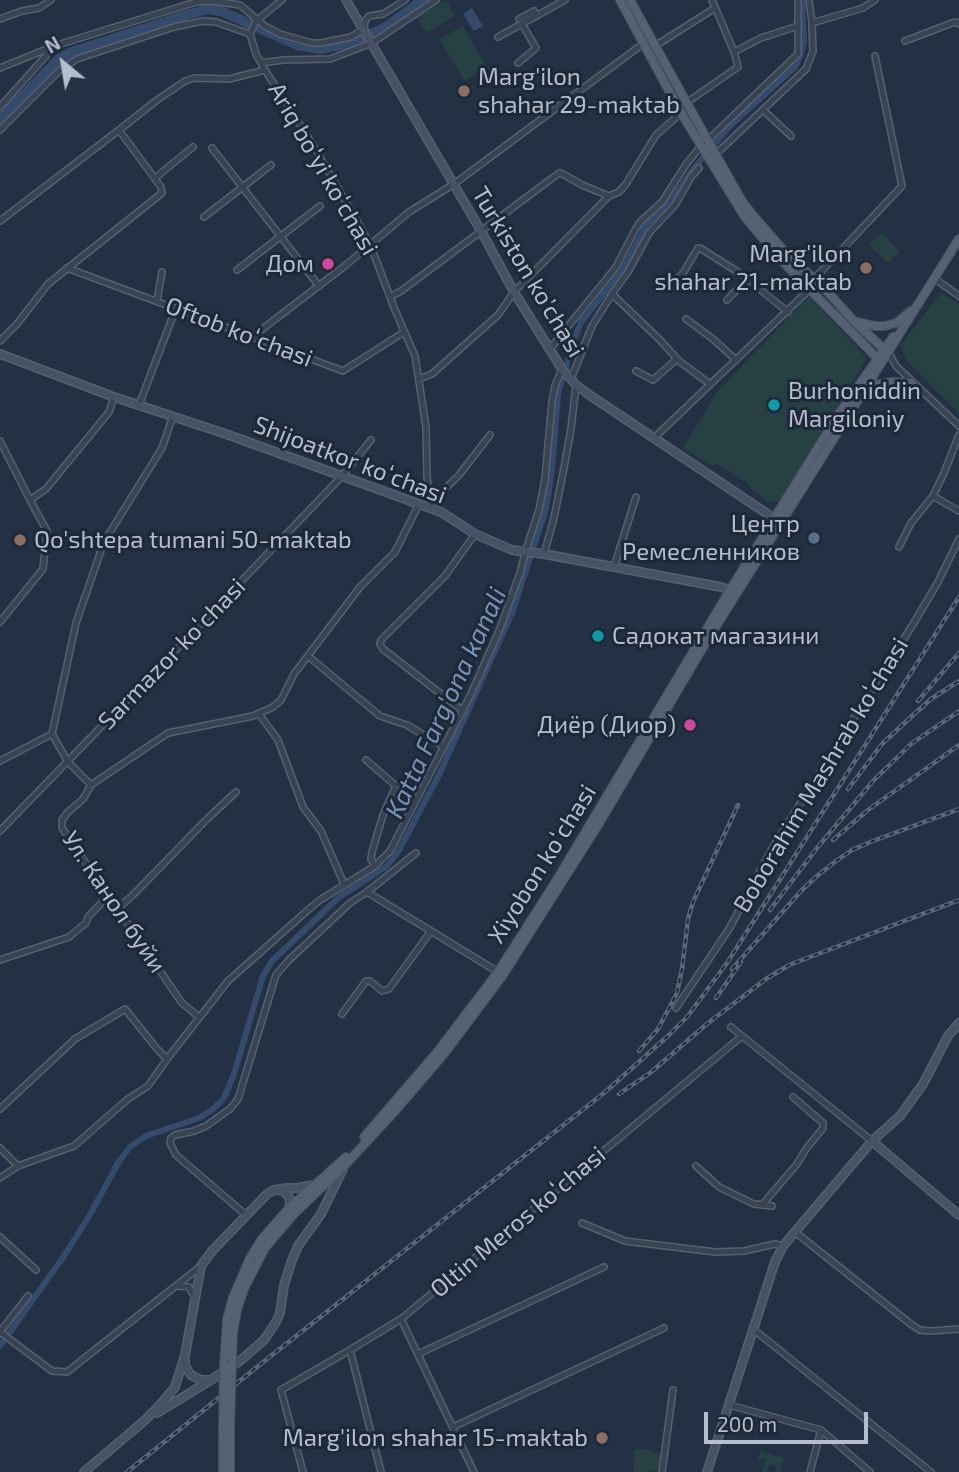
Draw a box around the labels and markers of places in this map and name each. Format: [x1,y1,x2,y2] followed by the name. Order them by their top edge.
[478,63,680,119] place label: Marg'ilon shahar 29-maktab
[456,83,472,99] marker: Marg'ilon shahar 29-maktab
[654,240,852,296] place label: Marg'ilon shahar 21-maktab
[266,250,314,278] place label: Дом
[320,256,336,272] marker: Дом
[858,260,874,276] marker: Marg'ilon shahar 21-maktab
[788,377,921,433] place label: Burhoniddin Margiloniy
[766,397,782,413] marker: Burhoniddin Margiloniy
[622,510,800,566] place label: Центр Ремесленников
[34,526,352,554] place label: Qo'shtepa tumani 50-maktab
[806,530,822,546] marker: Центр Ремесленников
[12,532,28,548] marker: Qo'shtepa tumani 50-maktab
[612,622,819,650] place label: Садокат магазини
[590,628,606,644] marker: Садокат магазини
[537,711,676,739] place label: Диёр (Диор)
[682,717,698,733] marker: Диёр (Диор)
[283,1424,588,1452] place label: Marg'ilon shahar 15-maktab
[594,1430,610,1446] marker: Marg'ilon shahar 15-maktab

